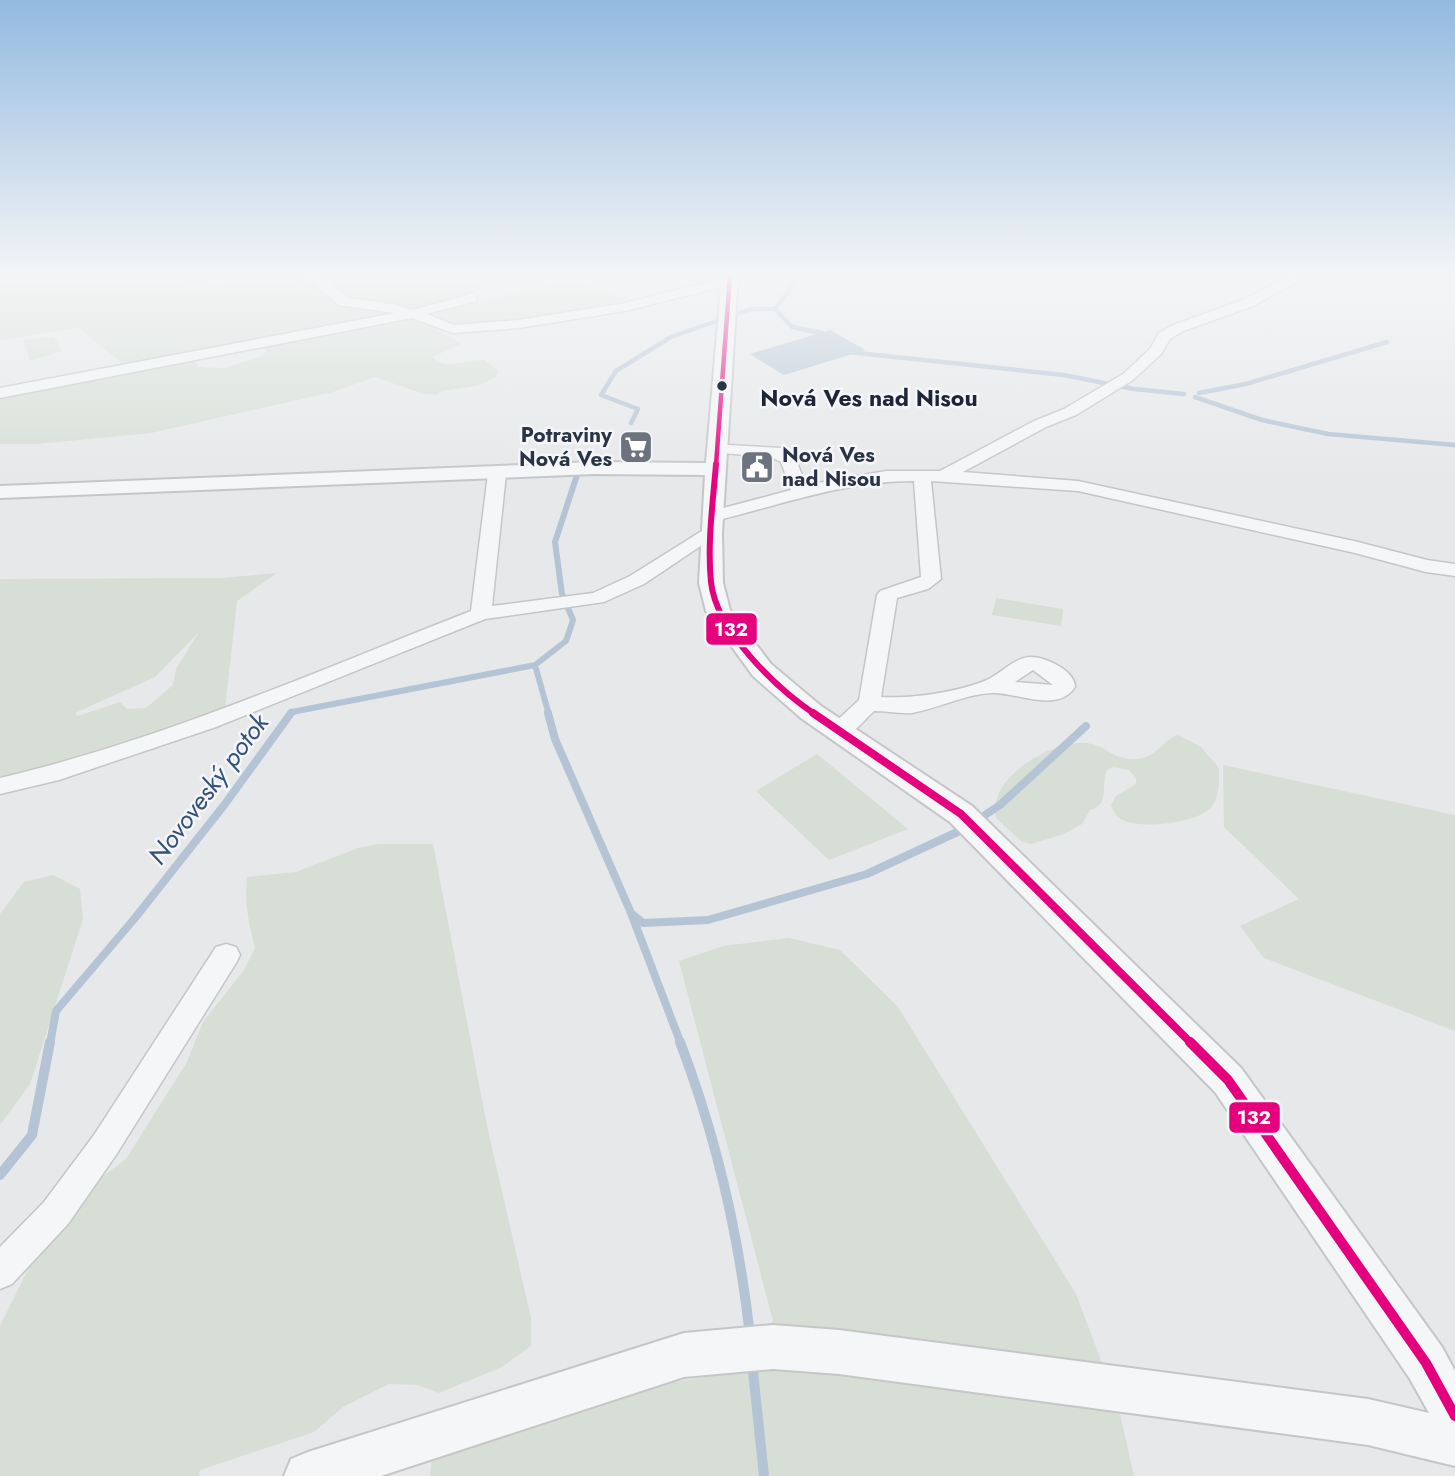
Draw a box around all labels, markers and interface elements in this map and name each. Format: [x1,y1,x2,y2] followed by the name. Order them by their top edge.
[715,379,729,393] unlabelled marker
[760,381,978,415] district label: Nová Ves nad Nisou
[519,420,613,474] place label: Potraviny Nová Ves
[617,428,655,466] supermarket icon: Potraviny Nová Ves
[782,440,881,494] place label: Nová Ves nad Nisou
[738,448,776,486] public building icon: Nová Ves nad Nisou
[705,612,758,646] line badge: 132
[714,616,748,643] text: 132
[139,704,279,872] water label: Novoveský potok
[1228,1101,1281,1134] line badge: 132
[1237,1104,1271,1131] text: 132

